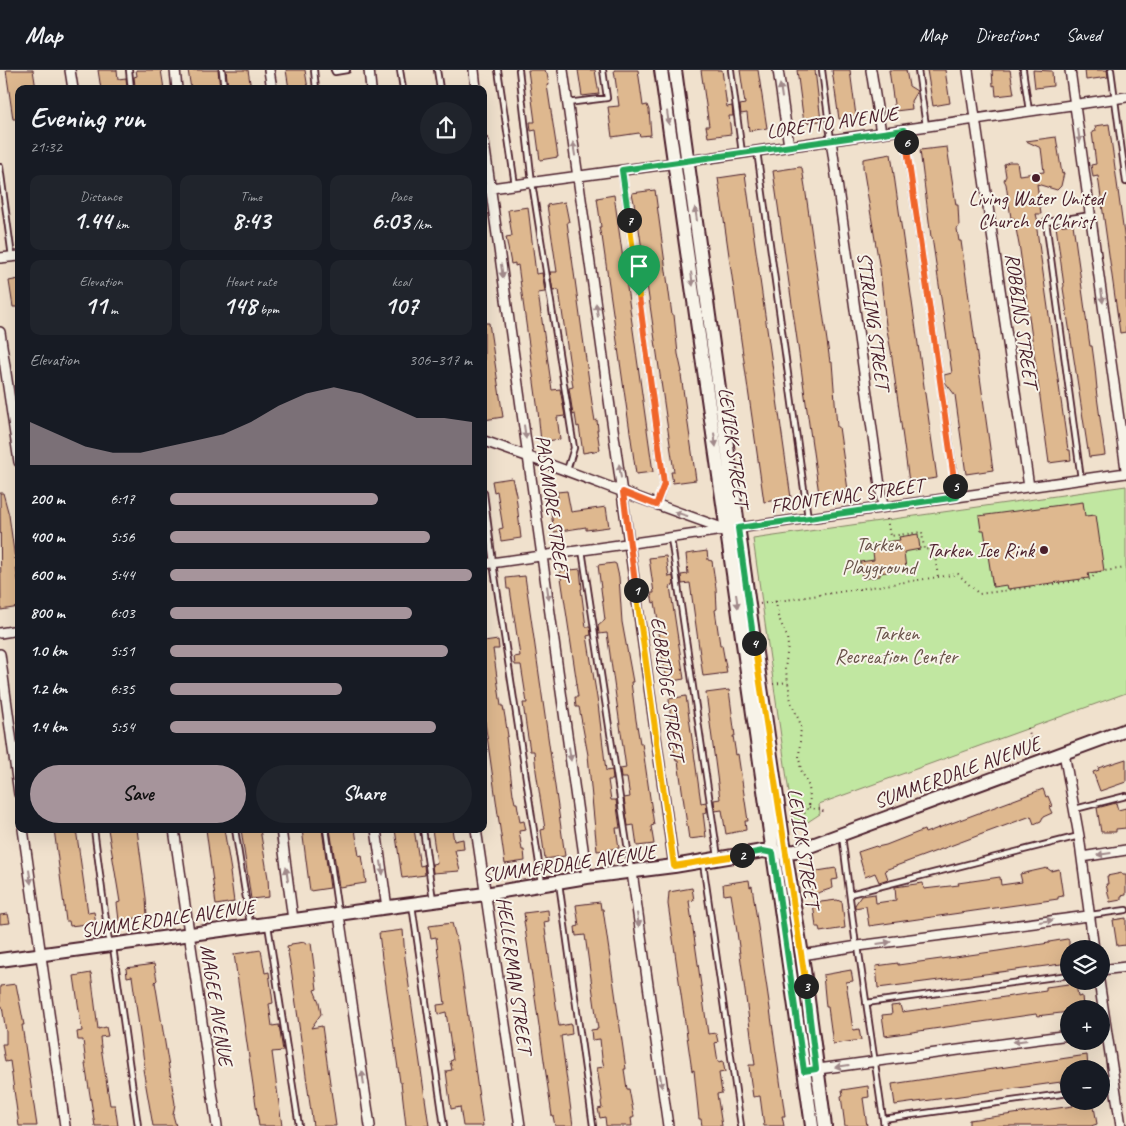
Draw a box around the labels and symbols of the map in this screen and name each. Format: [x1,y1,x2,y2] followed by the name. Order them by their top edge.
[776,83,784,99] one-way arrow
[765,101,902,144] street label: LORETTO AVENUE
[665,111,673,127] one-way arrow
[1076,128,1084,144] one-way arrow
[894,130,918,154] pin: 6
[570,141,578,157] one-way arrow
[1030,172,1042,184] marker: Living Water United Church of Christ
[968,186,1107,234] place label: Living Water United Church of Christ
[691,206,699,222] one-way arrow
[616,208,642,232] pin: 7
[618,245,660,296] pin
[851,251,896,395] street label: STIRLING STREET
[1000,252,1044,393] street label: ROBBINS STREET
[498,264,506,280] one-way arrow
[688,271,696,287] one-way arrow
[1098,289,1106,305] one-way arrow
[593,302,601,318] one-way arrow
[713,386,755,513] street label: LEVICK STREET
[521,424,529,440] one-way arrow
[711,432,719,448] one-way arrow
[530,433,576,586] street label: PASSMORE STREET
[616,463,624,479] one-way arrow
[769,472,929,519] street label: FRONTENAC STREET
[942,474,968,498] pin: 5
[673,510,688,518] one-way arrow
[842,532,919,580] park label: Tarken Playground
[926,538,1036,563] place label: Tarken Ice Rink
[1038,544,1050,556] marker: Tarken Ice Rink
[624,578,648,602] pin: 1
[544,585,552,601] one-way arrow
[733,593,741,609] one-way arrow
[645,615,691,766] street label: ELBRIDGE STREET
[835,621,959,669] park label: Tarken Recreation Center
[742,630,766,656] pin: 4
[871,730,1047,814] street label: SUMMERDALE AVENUE
[566,746,574,762] one-way arrow
[782,787,826,914] street label: LEVICK STREET
[481,839,661,888] street label: SUMMERDALE AVENUE
[730,842,754,868] pin: 2
[1096,850,1112,858] one-way arrow
[378,861,386,877] one-way arrow
[283,866,291,882] one-way arrow
[26,869,34,885] one-way arrow
[80,894,260,943] street label: SUMMERDALE AVENUE
[491,895,538,1059] street label: HELLERMAN STREET
[635,913,643,929] one-way arrow
[1038,917,1054,925] one-way arrow
[877,938,893,946] one-way arrow
[195,943,239,1070] street label: MAGEE AVENUE
[794,974,818,998] pin: 3
[1012,1037,1028,1045] one-way arrow
[834,1062,850,1070] one-way arrow
[359,1069,367,1085] one-way arrow
[658,1074,666,1090] one-way arrow

